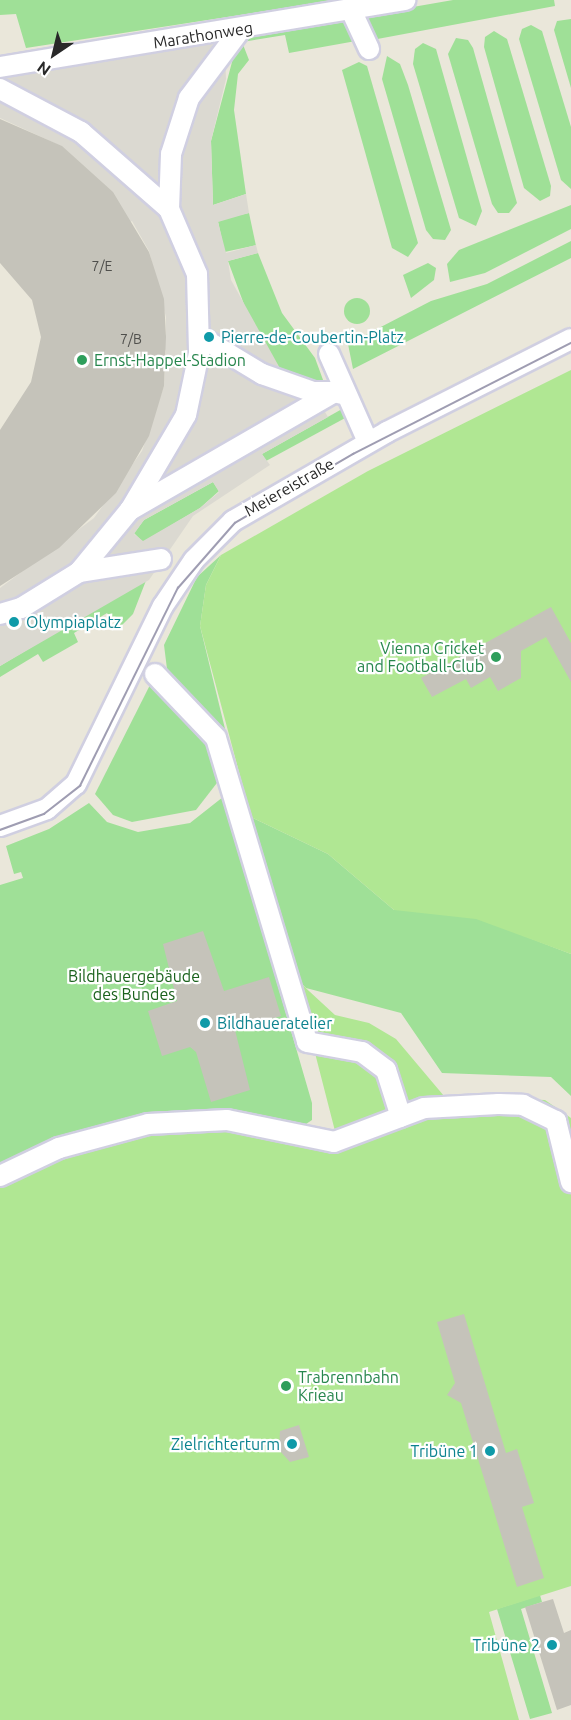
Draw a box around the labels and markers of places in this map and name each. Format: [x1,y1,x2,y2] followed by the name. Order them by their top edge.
[221,327,404,347] place label: Pierre-de-Coubertin-Platz
[202,330,216,344] marker: Pierre-de-Coubertin-Platz
[94,350,246,370] place label: Ernst-Happel-Stadion
[75,353,89,367] marker: Ernst-Happel-Stadion
[26,612,121,632] place label: Olympiaplatz
[7,615,21,629] marker: Olympiaplatz
[357,638,484,676] place label: Vienna Cricket and Football-Club
[489,650,503,664] marker: Vienna Cricket and Football-Club
[217,1013,332,1033] place label: Bildhaueratelier
[198,1016,212,1030] marker: Bildhaueratelier
[298,1367,399,1405] place label: Trabrennbahn Krieau
[279,1379,293,1393] marker: Trabrennbahn Krieau
[171,1434,280,1454] place label: Zielrichterturm
[285,1437,299,1451] marker: Zielrichterturm
[411,1441,478,1461] place label: Tribüne 1
[483,1444,497,1458] marker: Tribüne 1
[473,1635,540,1655] place label: Tribüne 2
[545,1638,559,1652] marker: Tribüne 2

